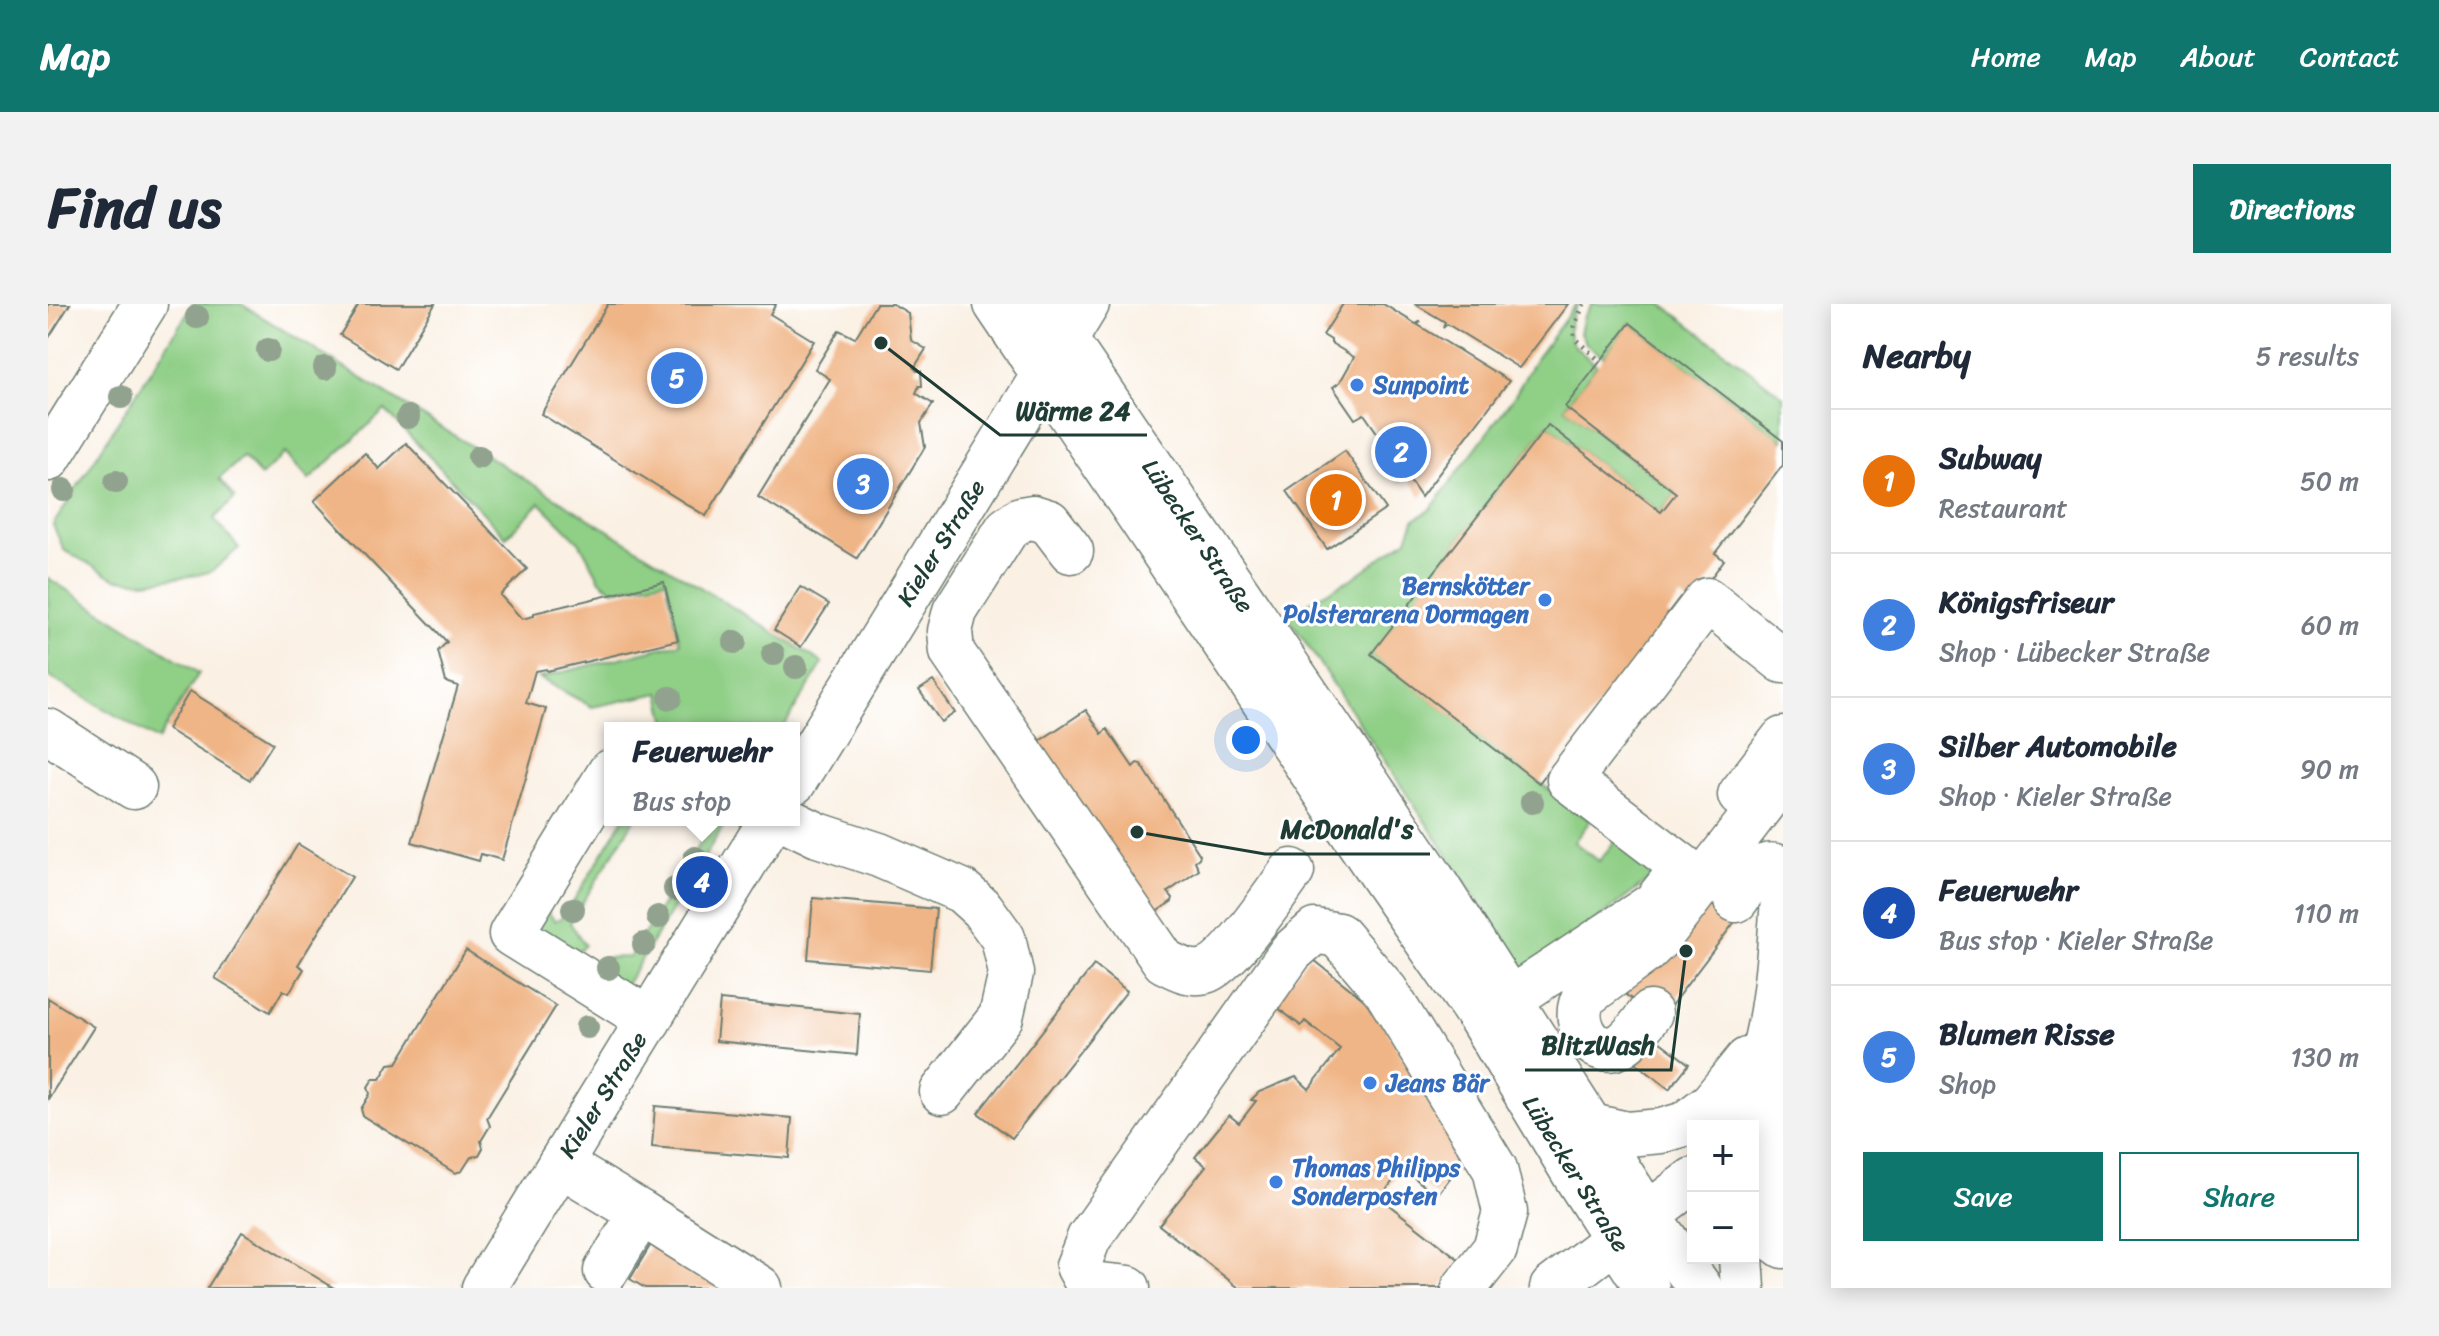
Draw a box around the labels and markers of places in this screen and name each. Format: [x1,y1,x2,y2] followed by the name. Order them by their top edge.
[651,348,703,408] pin: 5
[1372,364,1469,406] place label: Sunpoint
[1348,376,1366,394] marker: Sunpoint
[1000,385,1147,435] callout: Wärme 24
[1375,422,1427,482] pin: 2
[837,454,889,514] pin: 3
[1310,470,1362,530] pin: 1
[1283,565,1531,635] place label: Bernskötter Polsterarena Dormagen
[1536,591,1554,609] marker: Bernskötter Polsterarena Dormagen
[1265,804,1430,854] callout: McDonald's
[676,852,728,912] pin: 4
[1525,1020,1671,1070] callout: BlitzWash
[1384,1062,1491,1104] place label: Jeans Bär
[1361,1074,1379,1092] marker: Jeans Bär
[1291,1147,1461,1217] place label: Thomas Philipps Sonderposten
[1267,1173,1285,1191] marker: Thomas Philipps Sonderposten

